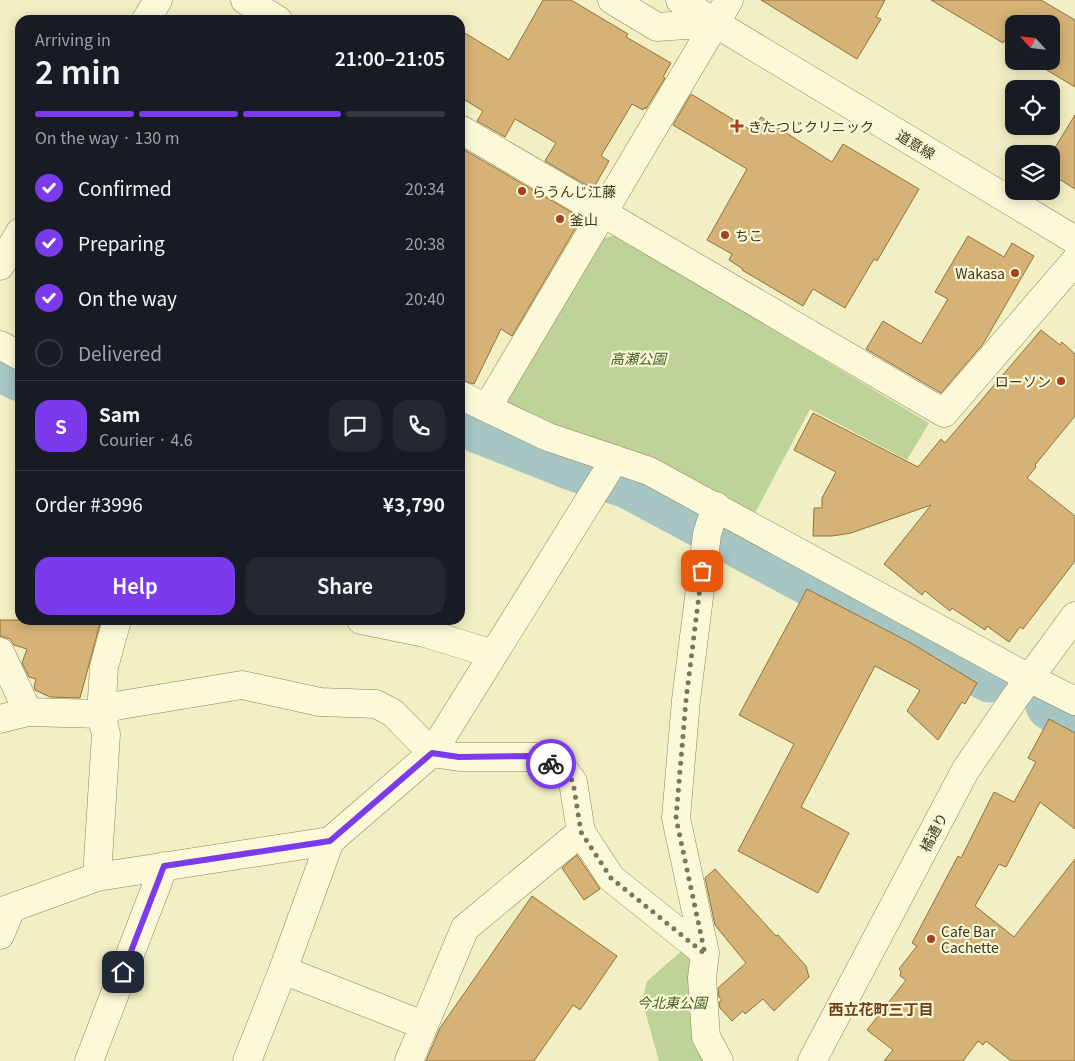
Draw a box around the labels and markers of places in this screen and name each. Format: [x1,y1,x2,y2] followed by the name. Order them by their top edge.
[748,116,874,136] place label: きたつじクリニック
[730,119,744,133] marker: きたつじクリニック
[532,181,616,201] place label: らうんじ江藤
[516,185,528,197] marker: らうんじ江藤
[570,209,598,229] place label: 釜山
[554,213,566,225] marker: 釜山
[735,225,763,245] place label: ちこ
[719,229,731,241] marker: ちこ
[955,263,1005,283] place label: Wakasa
[1009,267,1021,279] marker: Wakasa
[995,371,1051,391] place label: ローソン
[1055,375,1067,387] marker: ローソン
[681,550,723,592] pin
[941,921,999,957] place label: Cafe Bar Cachette
[925,933,937,945] marker: Cafe Bar Cachette
[102,951,144,993] pin

